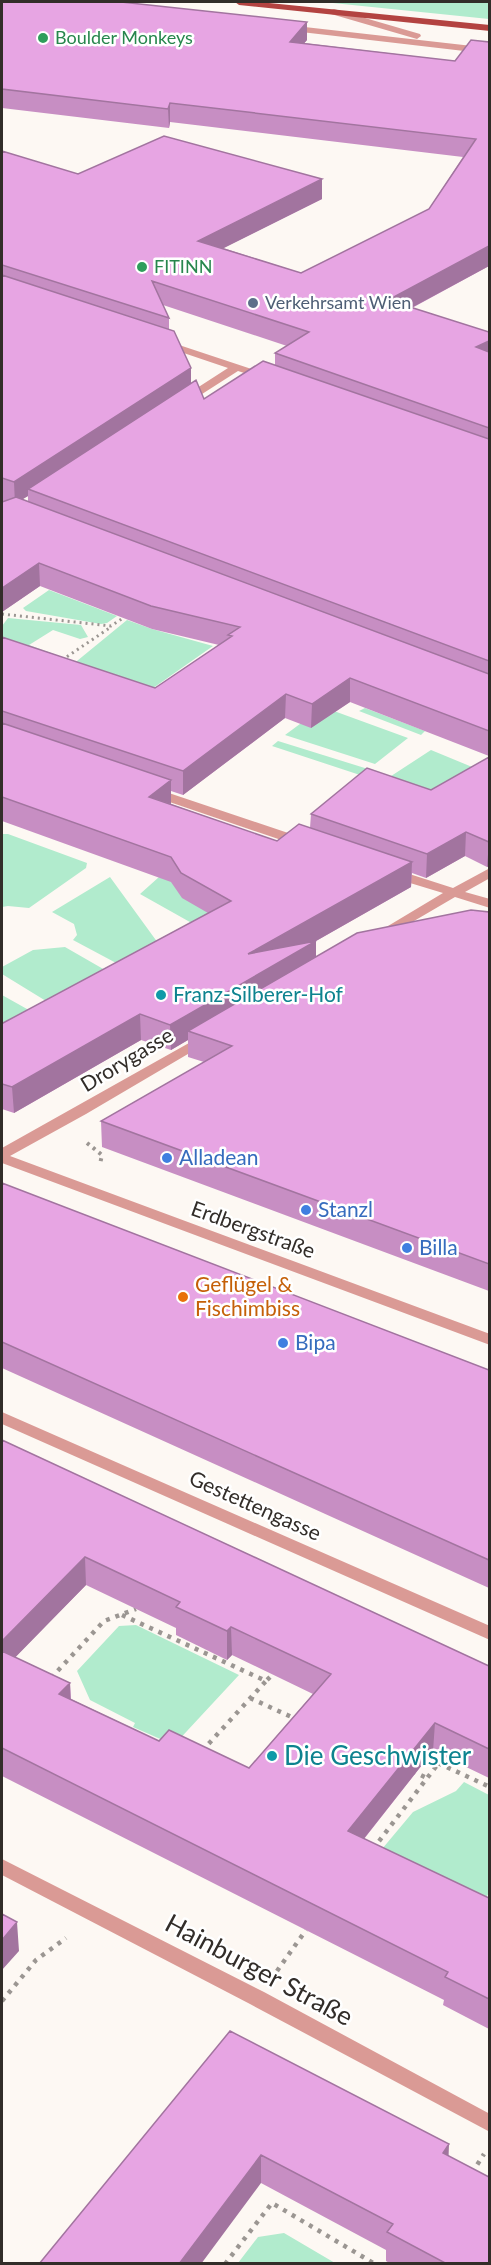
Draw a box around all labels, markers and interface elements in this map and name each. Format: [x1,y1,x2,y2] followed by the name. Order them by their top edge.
[55,26,193,48] place label: Boulder Monkeys
[36,31,50,45] marker: Boulder Monkeys
[154,255,212,277] place label: FITINN
[135,260,149,274] marker: FITINN
[265,291,411,313] place label: Verkehrsamt Wien
[246,296,260,310] marker: Verkehrsamt Wien
[173,981,344,1006] place label: Franz-Silberer-Hof
[154,988,168,1002] marker: Franz-Silberer-Hof
[75,1021,177,1096] street label: Drorygasse
[179,1144,259,1169] place label: Alladean
[160,1151,174,1165] marker: Alladean
[188,1195,319,1263] street label: Erdbergstraße
[318,1196,373,1221] place label: Stanzl
[299,1203,313,1217] marker: Stanzl
[419,1234,458,1259] place label: Billa
[400,1241,414,1255] marker: Billa
[195,1271,300,1320] place label: Geflügel & Fischimbiss
[176,1290,190,1304] marker: Geflügel & Fischimbiss
[295,1329,336,1354] place label: Bipa
[276,1336,290,1350] marker: Bipa
[186,1464,325,1545] street label: Gestettengasse
[284,1739,472,1771] place label: Die Geschwister
[265,1749,279,1763] marker: Die Geschwister
[160,1906,359,2032] street label: Hainburger Straße

